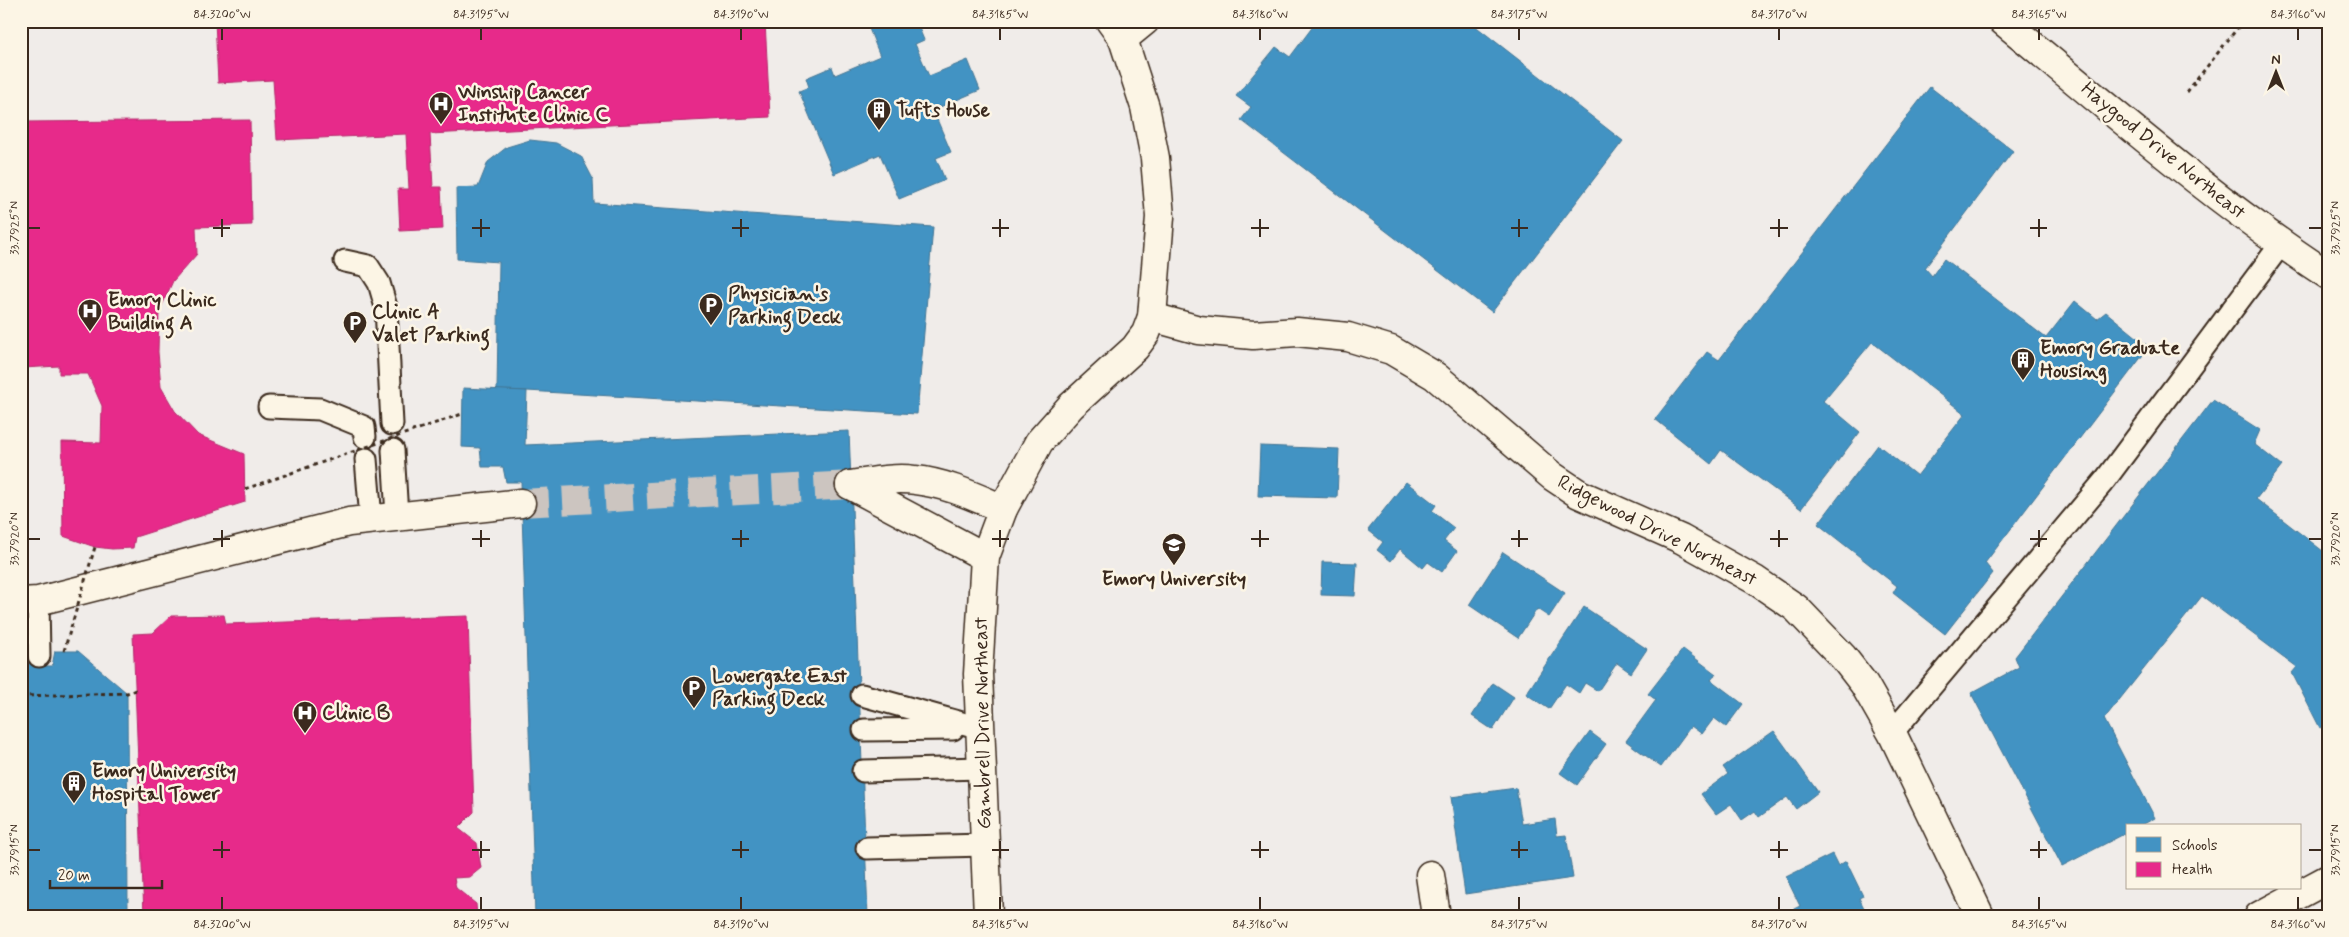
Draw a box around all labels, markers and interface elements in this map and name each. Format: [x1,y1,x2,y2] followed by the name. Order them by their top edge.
[193,7,251,23] text: 84.3200°W
[453,7,509,23] text: 84.3195°W
[713,7,769,23] text: 84.3190°W
[972,7,1028,23] text: 84.3185°W
[1232,7,1288,23] text: 84.3180°W
[1491,7,1547,23] text: 84.3175°W
[1751,7,1807,23] text: 84.3170°W
[2011,7,2067,23] text: 84.3165°W
[2271,7,2325,23] text: 84.3160°W
[2252,48,2302,98] north arrow
[2271,51,2281,69] text: N
[2074,76,2251,227] street label: Haygood Drive Northeast
[457,79,608,129] place label: Winship Cancer Institute Clinic C
[428,91,454,125] hospital icon: Winship Cancer Institute Clinic C
[866,97,892,131] building icon: Tufts House
[896,97,990,124] place label: Tufts House
[7,201,23,255] text: 33.7925°N
[2328,201,2344,255] text: 33.7925°N
[728,281,842,333] place label: Physician's Parking Deck
[108,287,217,339] place label: Emory Clinic Building A
[698,292,724,326] parking icon: Physician's Parking Deck
[77,298,103,332] hospital icon: Emory Clinic Building A
[372,299,490,351] place label: Clinic A Valet Parking
[342,310,368,344] parking icon: Clinic A Valet Parking
[2040,335,2180,385] place label: Emory Graduate Housing
[2010,347,2036,381] building icon: Emory Graduate Housing
[1552,469,1761,594] street label: Ridgewood Drive Northeast
[7,512,23,566] text: 33.7920°N
[2328,512,2344,566] text: 33.7920°N
[1161,532,1187,566] school or university icon: Emory University
[1102,566,1246,593] place label: Emory University
[968,616,998,830] street label: Gambrell Drive Northeast
[712,663,847,715] place label: Lowergate East Parking Deck
[681,675,707,709] parking icon: Lowergate East Parking Deck
[292,700,318,734] hospital icon: Clinic B
[322,700,390,727] place label: Clinic B
[92,758,236,808] place label: Emory University Hospital Tower
[61,770,87,804] building icon: Emory University Hospital Tower
[7,824,23,876] text: 33.7915°N
[2126,824,2302,890] legend
[2328,824,2344,876] text: 33.7915°N
[2172,836,2218,856] text: Schools
[50,857,162,889] scale bar
[2172,860,2213,880] text: Health
[58,866,90,886] text: 20 m
[193,917,251,933] text: 84.3200°W
[453,917,509,933] text: 84.3195°W
[713,917,769,933] text: 84.3190°W
[972,917,1028,933] text: 84.3185°W
[1232,917,1288,933] text: 84.3180°W
[1491,917,1547,933] text: 84.3175°W
[1751,917,1807,933] text: 84.3170°W
[2011,917,2067,933] text: 84.3165°W
[2271,917,2325,933] text: 84.3160°W

